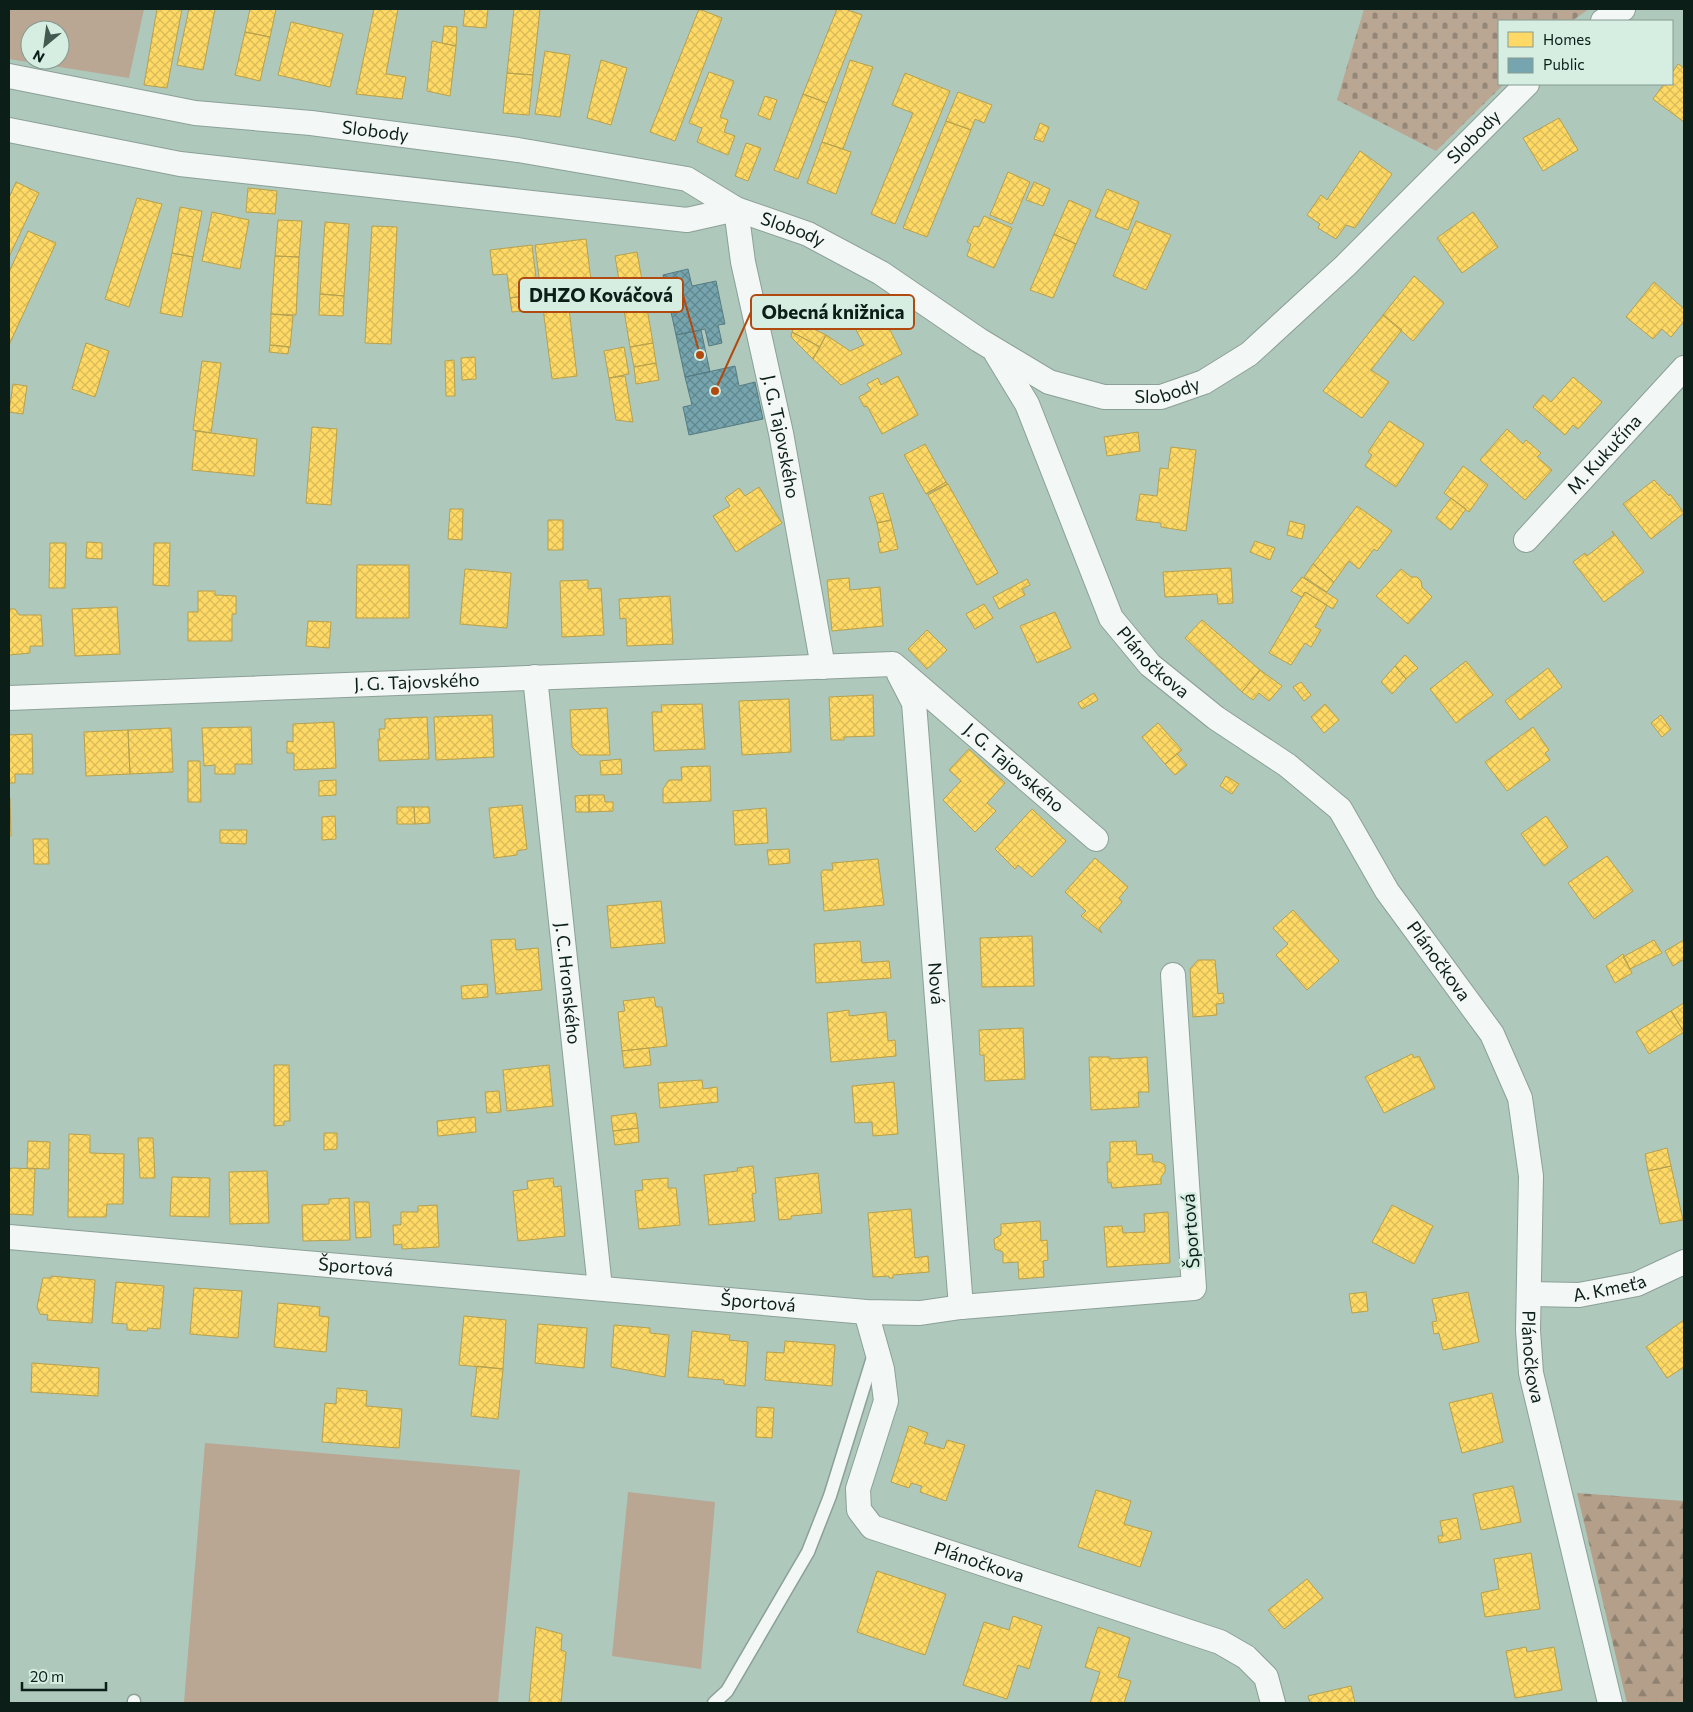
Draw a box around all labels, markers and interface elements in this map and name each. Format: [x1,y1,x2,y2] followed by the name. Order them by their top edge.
[20,20,70,70] north arrow
[1498,20,1673,85] legend
[1543,30,1591,48] text: Homes
[30,47,47,67] text: N
[1543,55,1585,73] text: Public
[1442,105,1505,168] street label: Slobody
[341,115,410,146] street label: Slobody
[758,206,829,251] street label: Slobody
[519,278,683,312] callout: DHZO Kováčová
[529,283,673,306] text: DHZO Kováčová
[751,295,914,329] callout: Obecná knižnica
[762,300,904,323] text: Obecná knižnica
[1134,372,1203,407] street label: Slobody
[758,373,805,500] street label: J. G. Tajovského
[1562,410,1646,498] street label: M. Kukučína
[1113,622,1194,702] street label: Plánočkova
[353,668,480,695] street label: J. G. Tajovského
[960,718,1069,817] street label: J. G. Tajovského
[1403,916,1476,1005] street label: Plánočkova
[551,921,586,1045] street label: J. C. Hronského
[924,961,949,1005] street label: Nová
[1176,1193,1204,1269] street label: Športová
[317,1252,394,1281] street label: Športová
[1571,1269,1649,1306] street label: A. Kmeťa
[720,1287,797,1316] street label: Športová
[1518,1310,1550,1405] street label: Plánočkova
[932,1536,1027,1587] street label: Plánočkova
[22,1660,106,1692] scale bar
[30,1667,64,1685] text: 20 m

